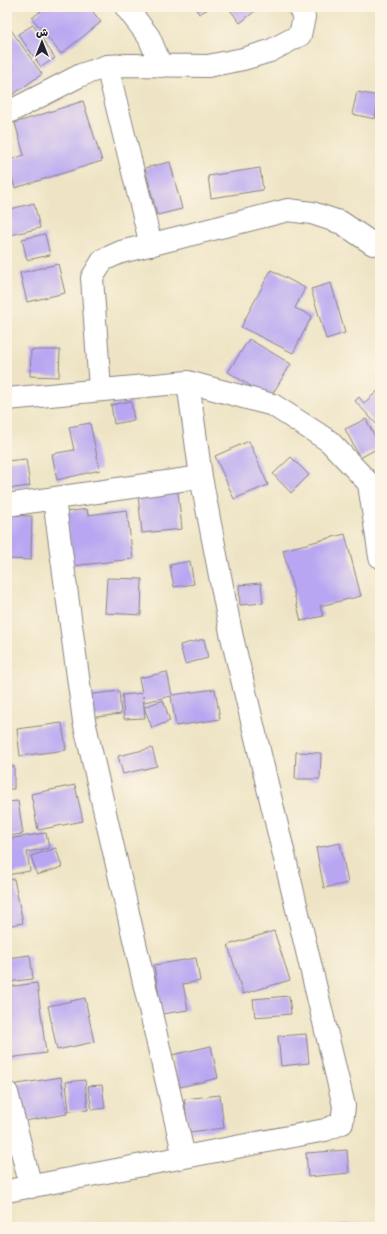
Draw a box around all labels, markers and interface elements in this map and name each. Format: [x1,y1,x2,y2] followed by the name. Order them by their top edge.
[22,22,62,62] north arrow
[36,24,48,39] text: ش

